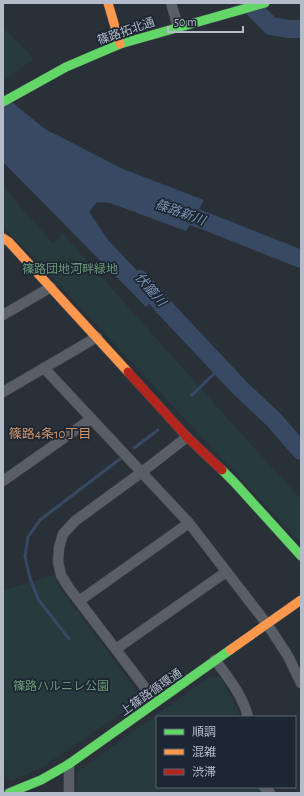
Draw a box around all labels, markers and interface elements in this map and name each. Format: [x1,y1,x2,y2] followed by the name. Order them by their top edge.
[168,8,243,34] scale bar
[95,15,156,46] street label: 篠路拓北通
[174,16,197,28] text: 50 m
[153,197,209,229] water label: 篠路新川
[22,262,118,275] park label: 篠路団地河畔緑地
[132,270,171,310] water label: 伏籠川
[9,426,91,441] district label: 篠路4条10丁目
[117,666,184,718] street label: 上篠路循環通
[13,679,109,692] park label: 篠路ハルニレ公園
[156,716,296,788] legend
[192,726,216,738] text: 順調
[192,745,216,758] text: 混雑
[192,766,216,778] text: 渋滞

